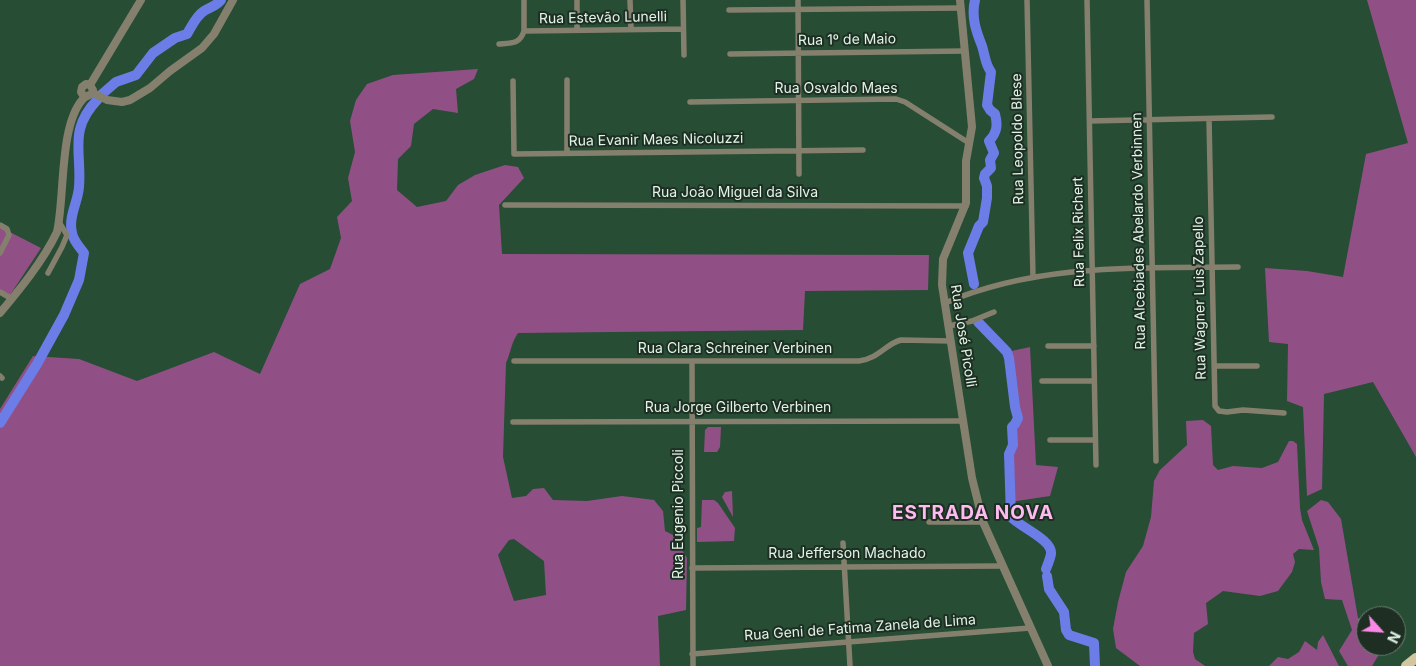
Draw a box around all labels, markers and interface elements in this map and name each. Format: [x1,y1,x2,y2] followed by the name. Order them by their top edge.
[539,8,667,28] street label: Rua Estevão Lunelli
[798,31,896,49] street label: Rua 1º de Maio
[1008,73,1028,205] street label: Rua Leopoldo Blese
[774,81,898,97] street label: Rua Osvaldo Maes
[1129,112,1149,350] street label: Rua Alcebiades Abelardo Verbinnen
[568,130,744,150] street label: Rua Evanir Maes Nicoluzzi
[1070,177,1088,287] street label: Rua Felix Richert
[652,185,818,201] street label: Rua João Miguel da Silva
[1190,216,1210,380] street label: Rua Wagner Luis Zapello
[947,283,979,389] street label: Rua José Picolli
[638,341,832,357] street label: Rua Clara Schreiner Verbinen
[645,400,831,416] street label: Rua Jorge Gilberto Verbinen
[671,449,687,579] street label: Rua Eugenio Piccoli
[890,502,1056,524] district label: ESTRADA NOVA
[768,546,926,562] street label: Rua Jefferson Machado
[1356,606,1406,656] north arrow
[744,612,976,644] street label: Rua Geni de Fatima Zanela de Lima
[1384,629,1404,646] text: N

